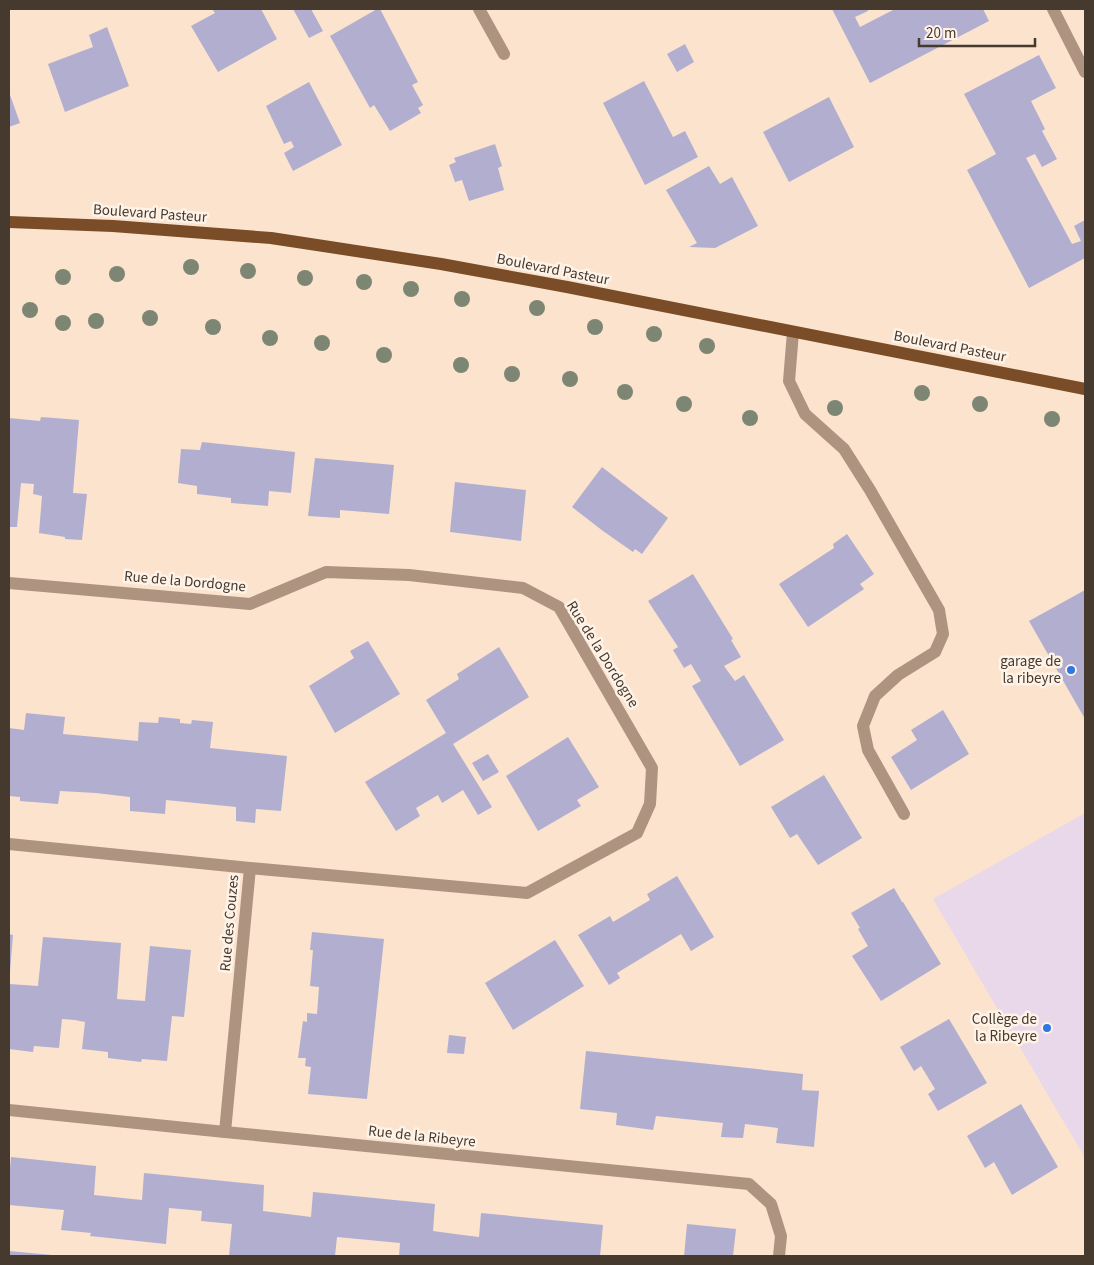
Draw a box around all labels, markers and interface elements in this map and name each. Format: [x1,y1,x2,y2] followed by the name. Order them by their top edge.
[919,15,1035,47] scale bar
[926,23,956,44] text: 20 m
[92,199,208,228] street label: Boulevard Pasteur
[495,248,612,291] street label: Boulevard Pasteur
[892,325,1009,368] street label: Boulevard Pasteur
[123,566,247,597] street label: Rue de la Dordogne
[561,597,644,712] street label: Rue de la Dordogne
[1000,651,1061,689] place label: garage de la ribeyre
[1065,664,1077,676] marker: garage de la ribeyre
[215,874,244,972] street label: Rue des Couzes
[972,1009,1037,1047] place label: Collège de la Ribeyre
[1041,1022,1053,1034] marker: Collège de la Ribeyre
[367,1120,477,1153] street label: Rue de la Ribeyre

